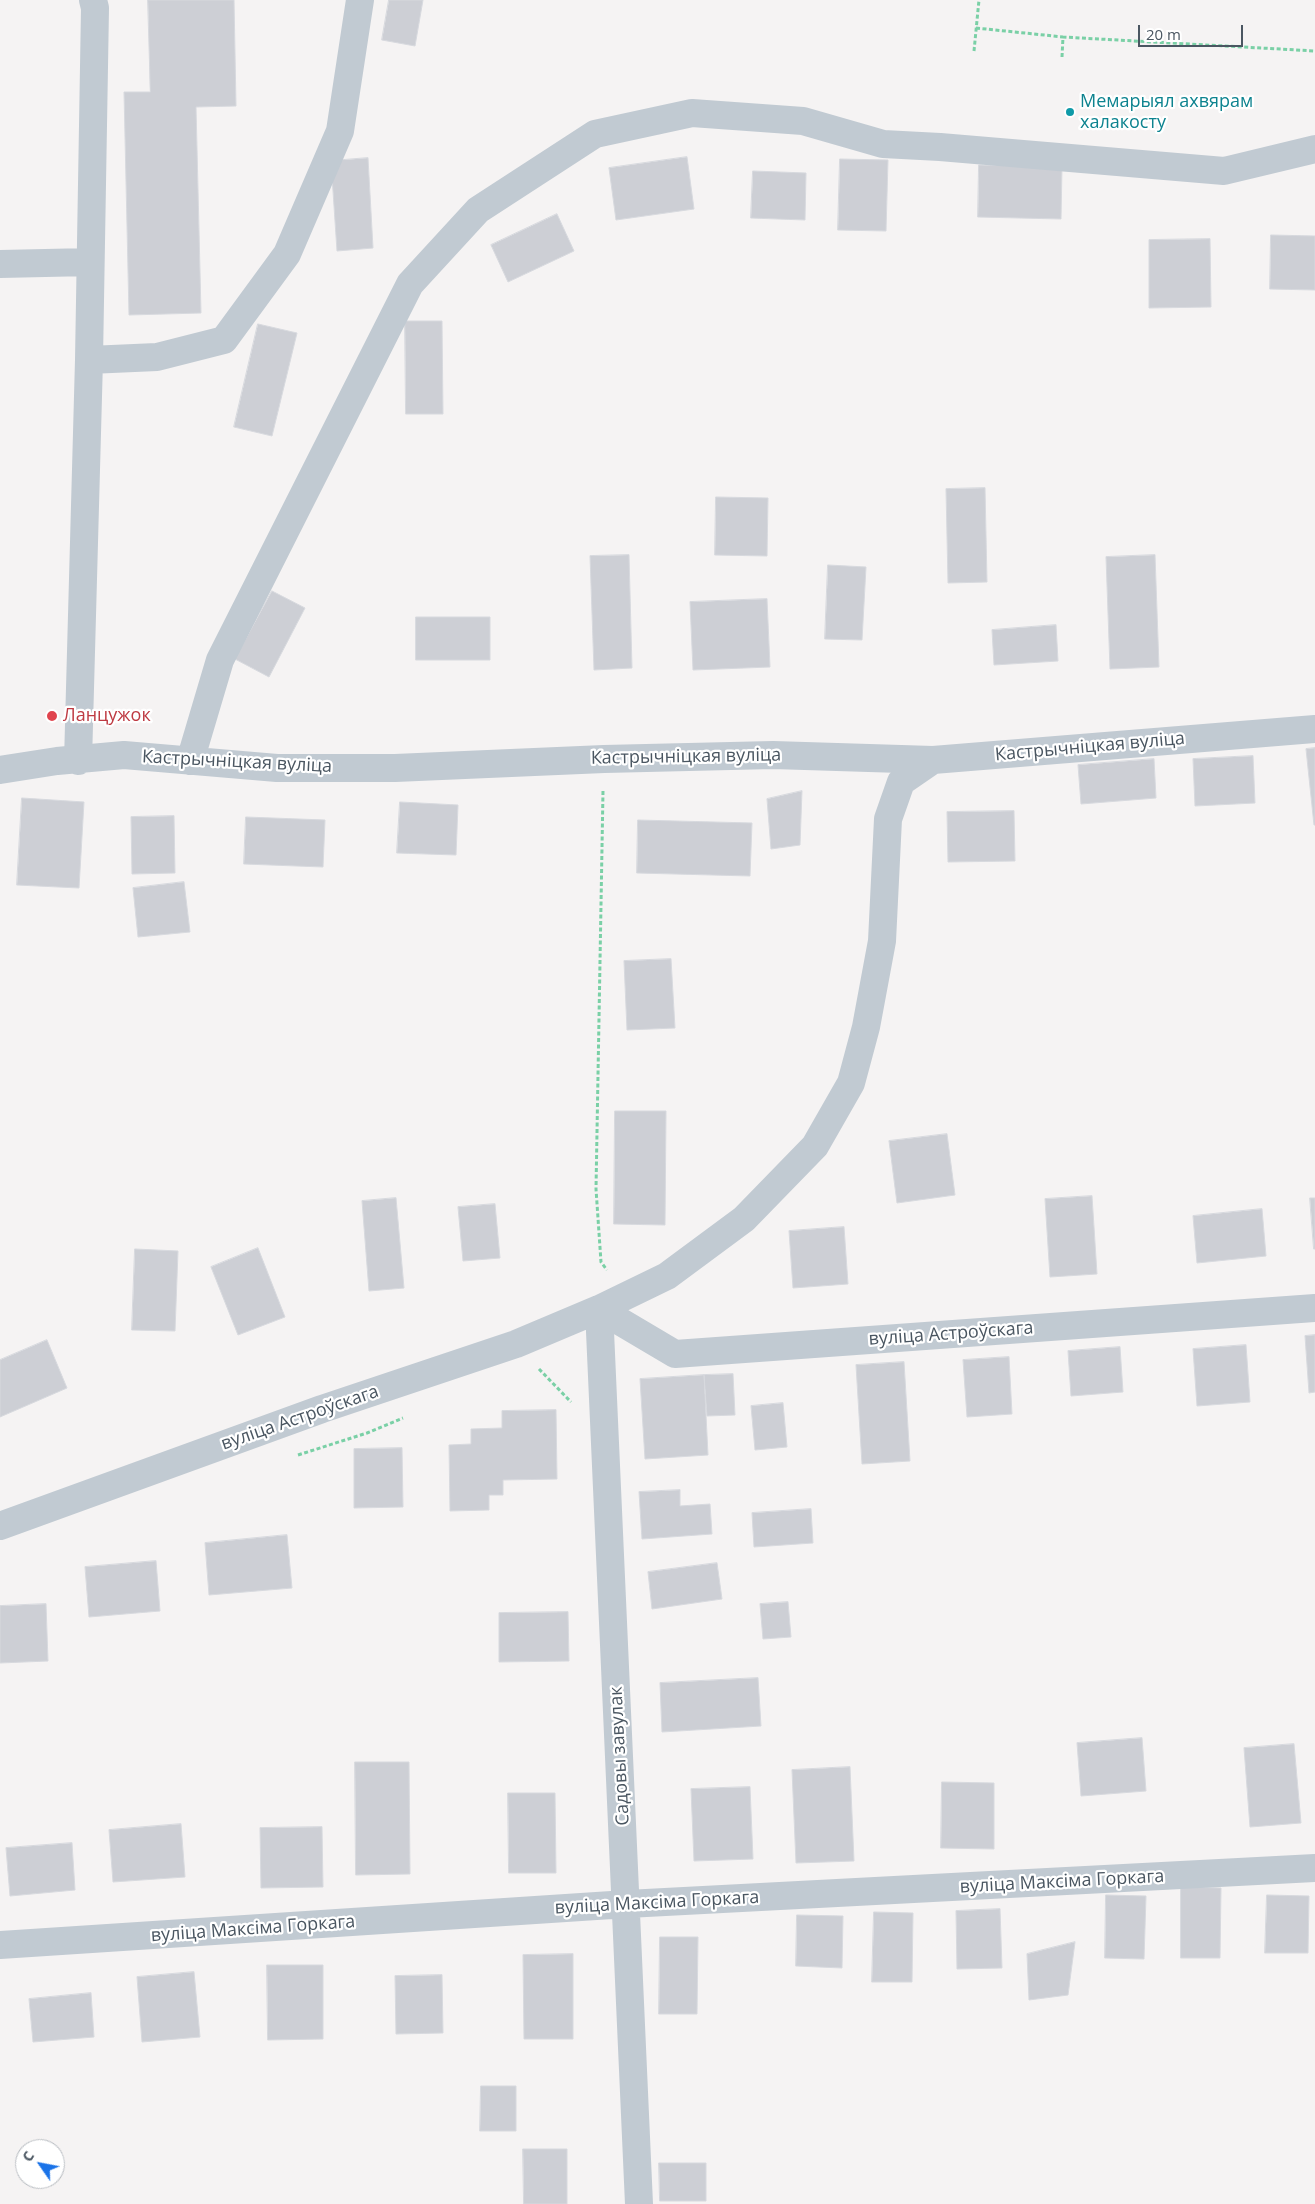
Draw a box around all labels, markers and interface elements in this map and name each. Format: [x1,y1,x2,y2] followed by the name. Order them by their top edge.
[1140,15,1245,47] scale bar
[1146,24,1181,44] text: 20 m
[1080,91,1253,134] place label: Мемарыял ахвярам халакосту
[1064,106,1076,118] marker: Мемарыял ахвярам халакосту
[63,705,151,727] place label: Ланцужок
[45,709,59,723] marker: Ланцужок
[994,728,1186,766] street label: Кастрычніцкая вуліца
[591,745,781,769] street label: Кастрычніцкая вуліца
[141,746,333,778] street label: Кастрычніцкая вуліца
[868,1317,1034,1351] street label: вуліца Астроўскага
[218,1381,382,1455] street label: вуліца Астроўскага
[606,1686,634,1826] street label: Садовы завулак
[959,1866,1165,1898] street label: вуліца Максіма Горкага
[554,1887,760,1919] street label: вуліца Максіма Горкага
[150,1911,356,1947] street label: вуліца Максіма Горкага
[15,2139,65,2189] north arrow
[17,2147,38,2165] text: С

